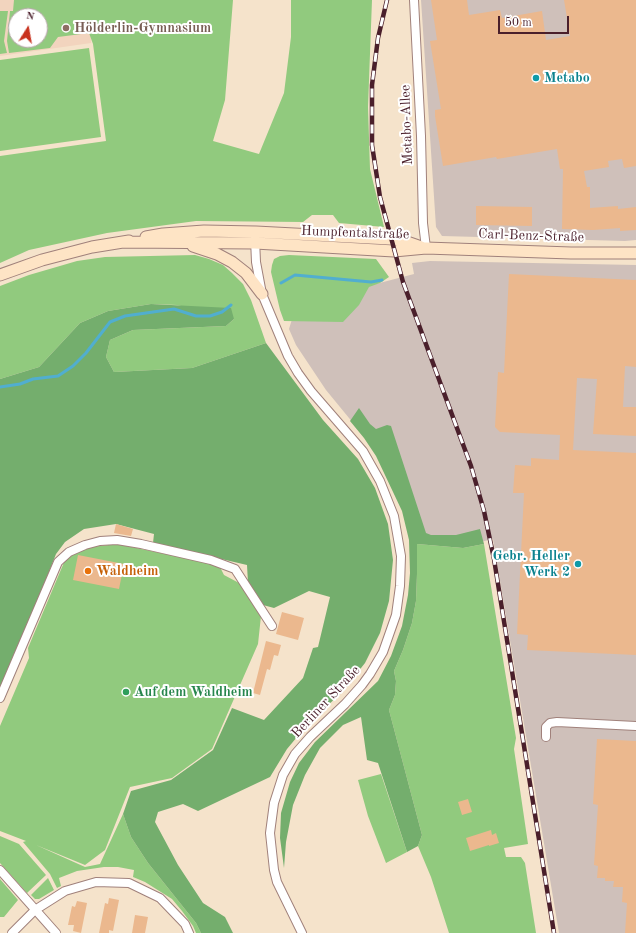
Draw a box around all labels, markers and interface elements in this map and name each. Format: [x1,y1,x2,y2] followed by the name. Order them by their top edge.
[8,8,48,48] north arrow
[500,8,571,34] scale bar
[25,11,35,23] text: N
[505,17,532,29] text: 50 m
[74,20,211,36] place label: Hölderlin-Gymnasium
[61,23,71,33] marker: Hölderlin-Gymnasium
[544,70,590,86] place label: Metabo
[531,73,541,83] marker: Metabo
[397,85,417,165] street label: Metabo-Allee
[300,223,410,243] street label: Humpfentalstraße
[478,226,584,246] street label: Carl-Benz-Straße
[493,548,570,580] place label: Gebr. Heller Werk 2
[573,559,583,569] marker: Gebr. Heller Werk 2
[96,563,158,579] place label: Waldheim
[83,566,93,576] marker: Waldheim
[288,662,364,742] street label: Berliner Straße
[134,684,253,700] place label: Auf dem Waldheim
[121,687,131,697] marker: Auf dem Waldheim

